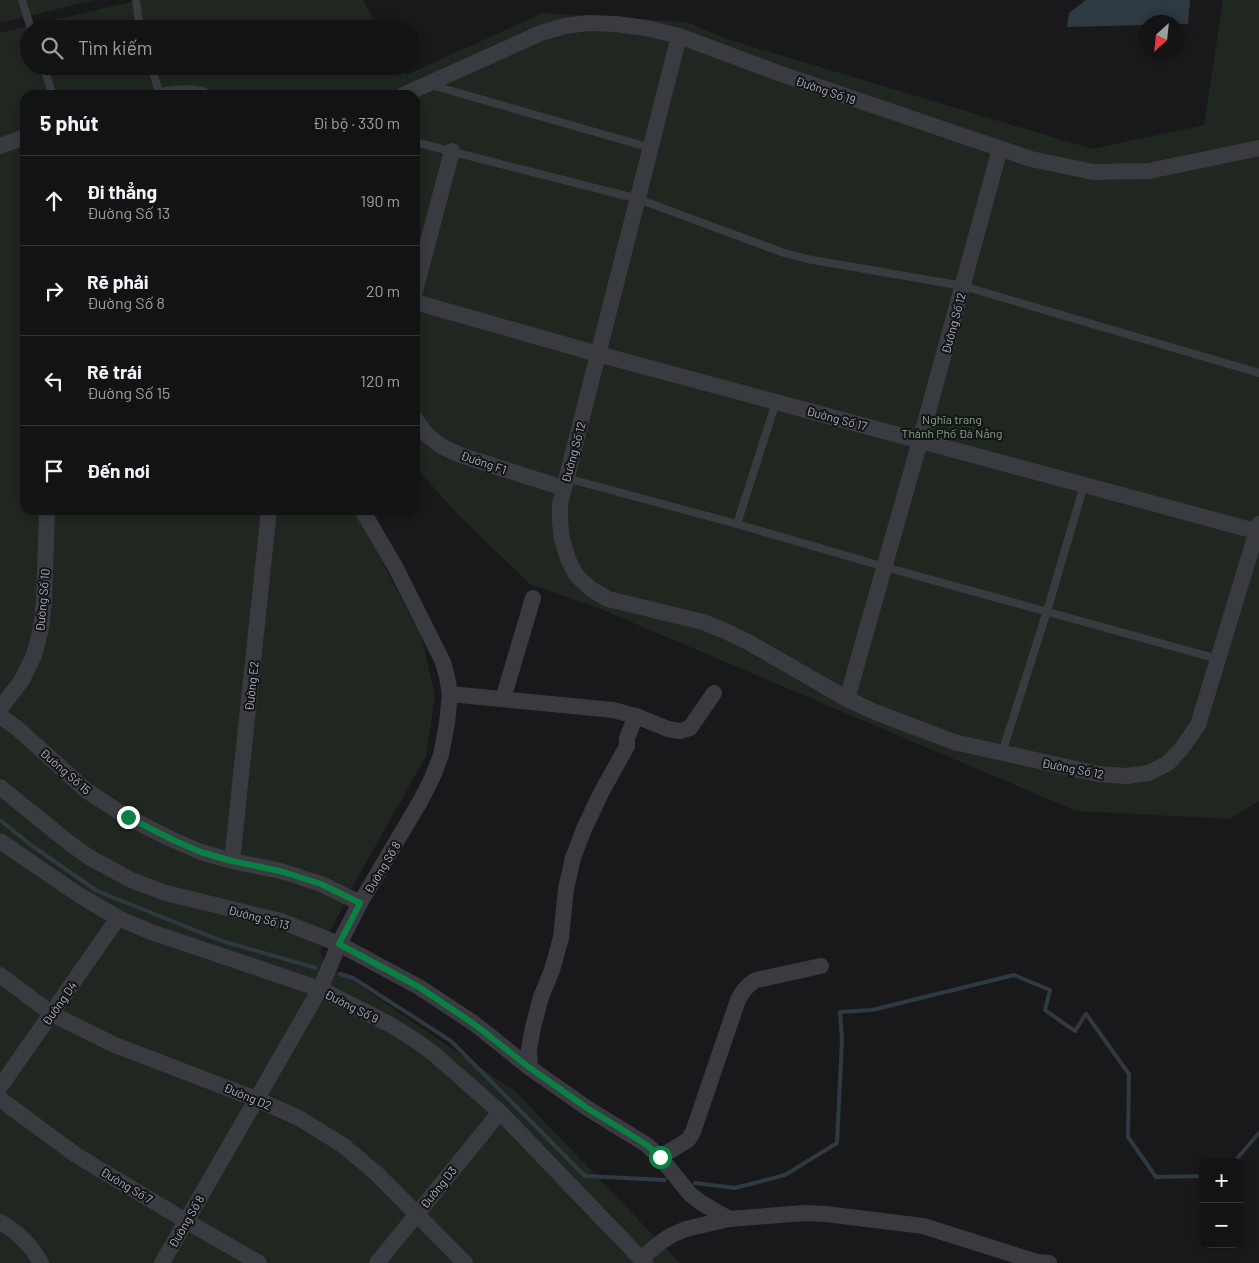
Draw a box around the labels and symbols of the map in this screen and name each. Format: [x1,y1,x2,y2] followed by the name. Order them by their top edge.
[1139,15,1184,60] north arrow
[794,73,858,107] street label: Đường Số 19
[938,291,968,355] street label: Đường Số 12
[805,403,869,433] street label: Đường Số 17
[902,412,1002,440] park label: Nghĩa trang Thành Phố Đà Nẵng
[558,420,588,484] street label: Đường Số 12
[459,448,509,476] street label: Đường F1
[32,568,52,632] street label: Đường Số 10
[241,660,261,712] street label: Đường E2
[38,745,94,797] street label: Đường Số 15
[1041,755,1105,781] street label: Đường Số 12
[117,806,140,829] route end
[361,838,403,896] street label: Đường Số 8
[227,902,291,932] street label: Đường Số 13
[39,978,79,1028] street label: Đường D4
[323,987,381,1025] street label: Đường Số 9
[222,1080,274,1112] street label: Đường D2
[649,1146,672,1169] route start
[417,1163,459,1211] street label: Đường D3
[99,1164,156,1206] street label: Đường Số 7
[165,1192,207,1250] street label: Đường Số 8

